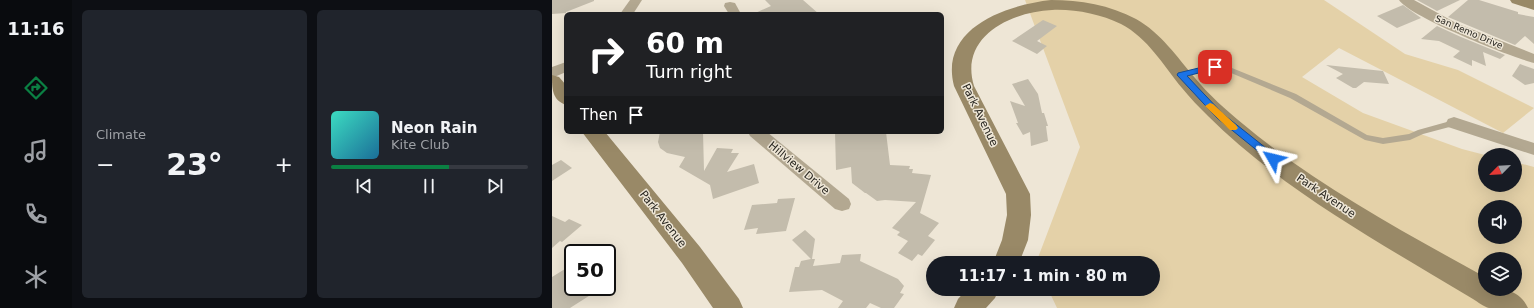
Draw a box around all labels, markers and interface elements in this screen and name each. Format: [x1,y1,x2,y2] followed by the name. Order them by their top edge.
[1434,13,1505,51] street label: San Remo Drive
[7,18,65,39] text: 11:16
[646,27,724,60] text: 60 m
[580,28,632,80] icon: right
[1198,50,1232,84] pin
[1204,56,1226,78] icon: arrive
[646,61,732,82] text: Turn right
[22,74,50,102] icon: directions
[959,82,1001,149] street label: Park Avenue
[625,104,647,126] icon: arrive
[580,106,617,124] text: Then
[391,119,477,137] text: Neon Rain
[96,127,146,142] text: Climate
[22,137,50,165] icon: music
[391,137,450,152] text: Kite Club
[1252,138,1294,180] position arrow
[766,139,832,197] street label: Hillview Drive
[166,147,223,182] text: 23°
[1478,148,1522,192] north arrow
[1478,148,1522,296] map controls
[96,152,114,177] text: −
[275,152,293,177] text: +
[1294,172,1358,221] street label: Park Avenue
[353,175,375,197] icon: previous
[418,175,440,197] icon: pause
[484,175,506,197] icon: next
[637,188,689,250] street label: Park Avenue
[22,200,50,228] icon: phone
[1478,200,1522,244] button: sound
[564,244,616,296] speed limit sign: 50
[1478,252,1522,296] button: layers
[22,263,50,291] icon: climate
[959,267,1127,285] text: 11:17 · 1 min · 80 m

